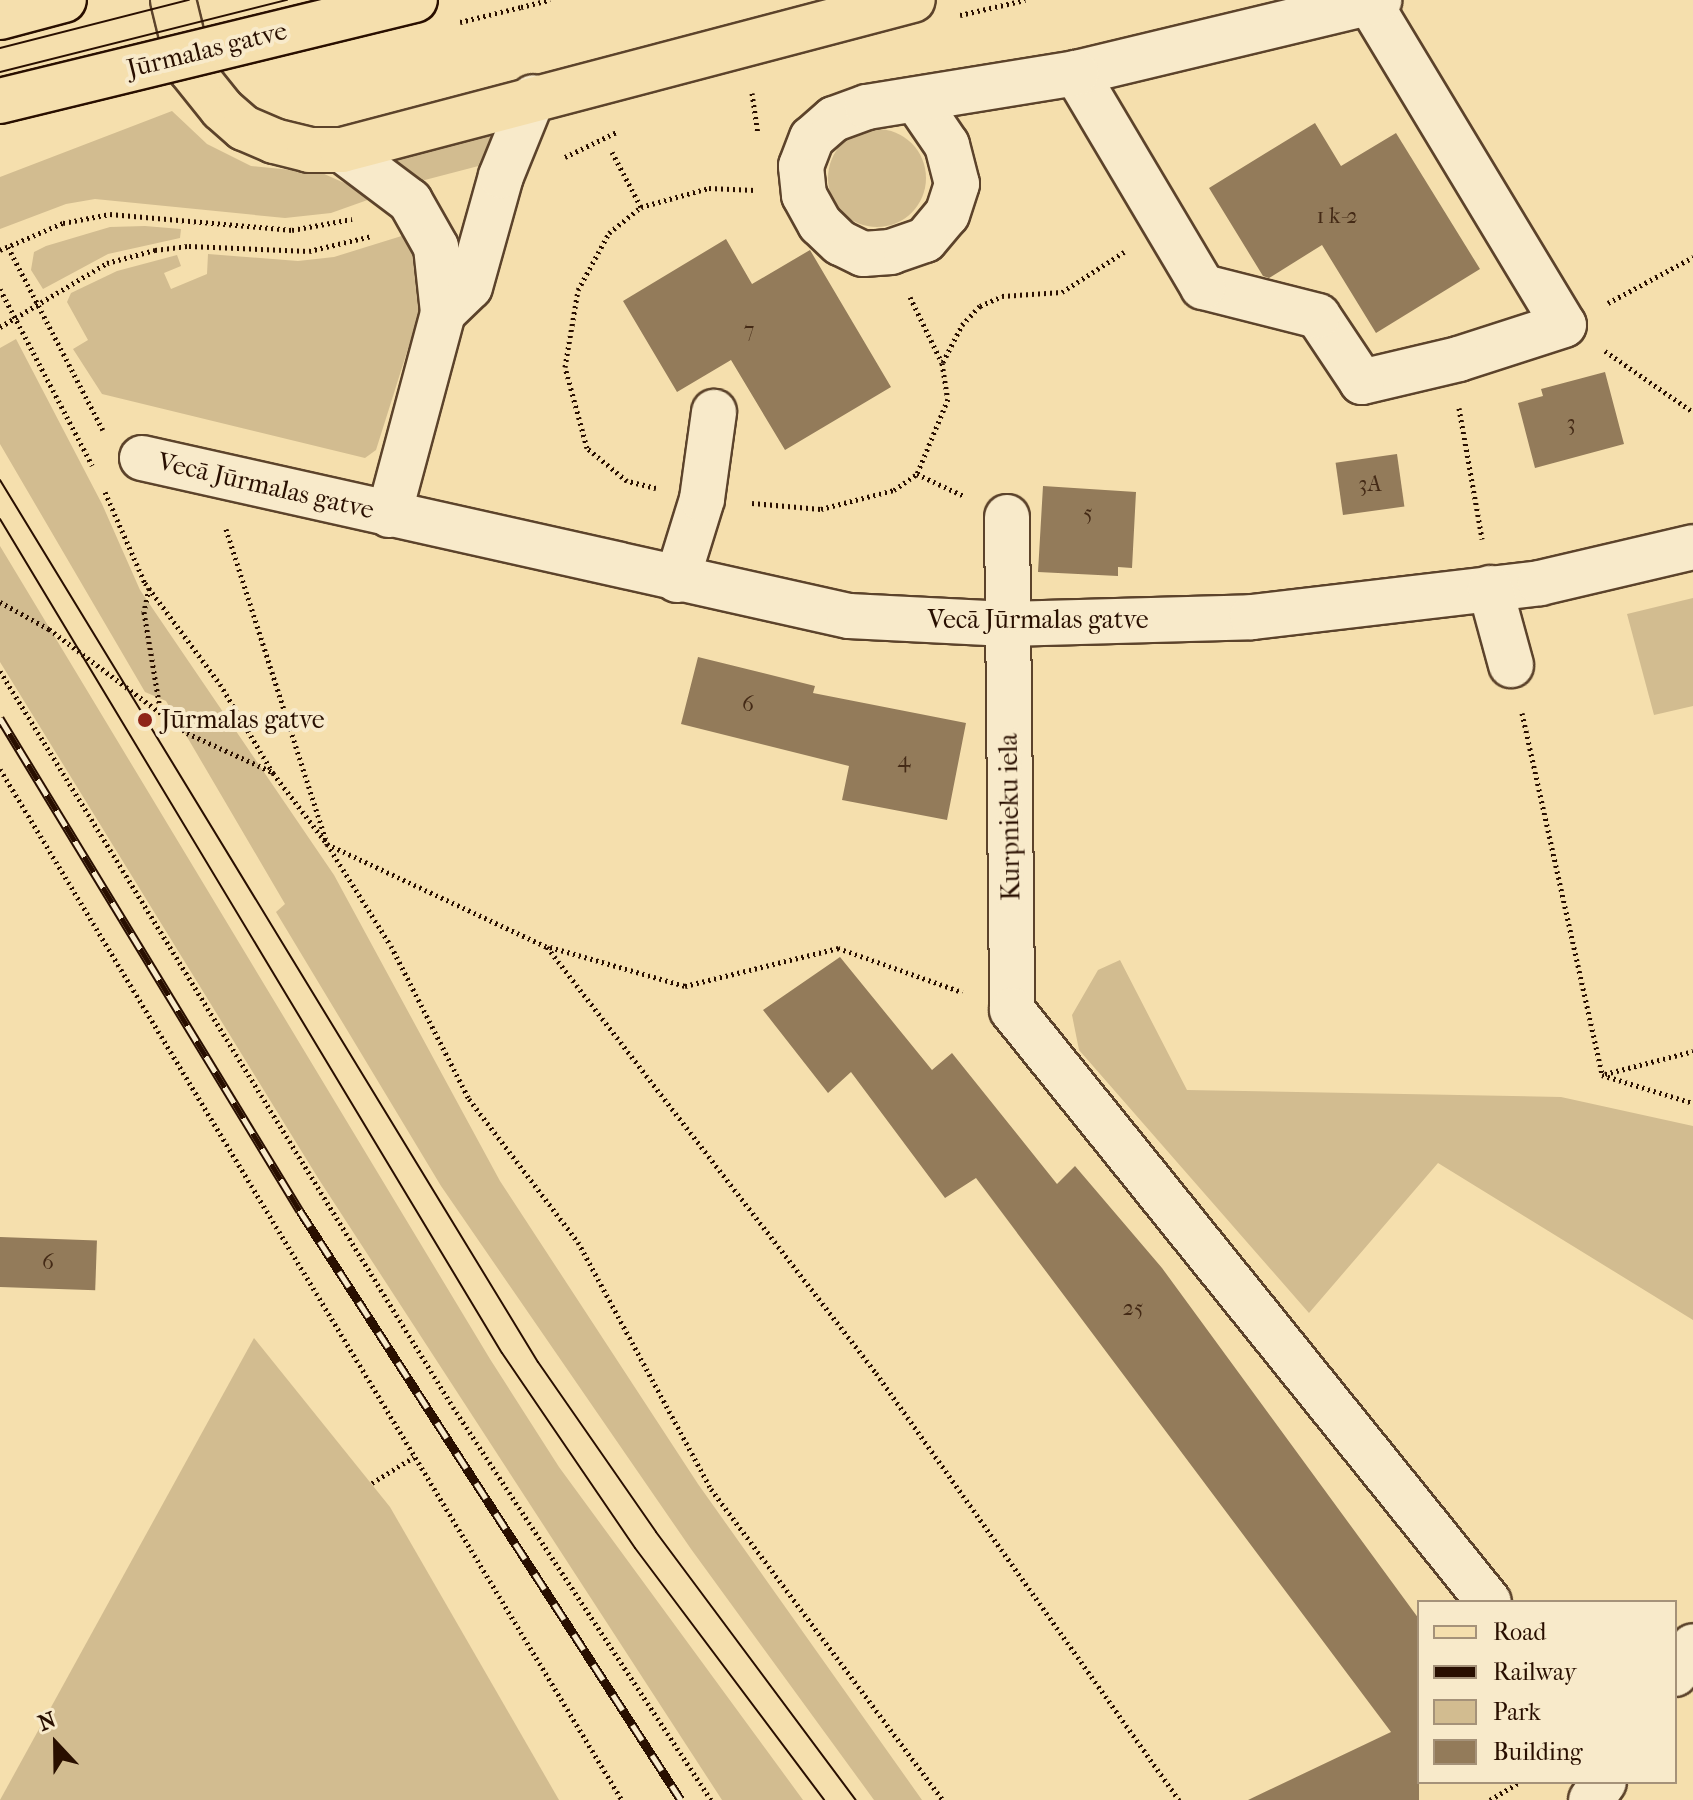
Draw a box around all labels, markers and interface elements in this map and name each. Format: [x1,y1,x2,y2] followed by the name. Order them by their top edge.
[124,15,290,85] street label: Jūrmalas gatve
[1317,204,1357,230] house number: 1 k-2
[744,318,754,344] house number: 7
[1566,411,1576,437] house number: 3
[155,446,377,526] street label: Vecā Jūrmalas gatve
[1358,472,1382,498] house number: 3A
[1083,501,1093,527] house number: 5
[927,604,1149,636] street label: Vecā Jūrmalas gatve
[742,692,754,718] house number: 6
[161,704,325,736] place label: Jūrmalas gatve
[136,711,154,729] marker: Jūrmalas gatve
[993,733,1027,901] street label: Kurpnieku iela
[898,748,910,774] house number: 4
[42,1250,54,1276] house number: 6
[1123,1296,1143,1322] house number: 25
[1417,1600,1677,1784] legend
[1493,1618,1546,1646] text: Road
[1493,1658,1576,1686] text: Railway
[1493,1698,1541,1726] text: Park
[16,1704,96,1784] north arrow
[34,1707,60,1737] text: N
[1493,1738,1583,1766] text: Building

